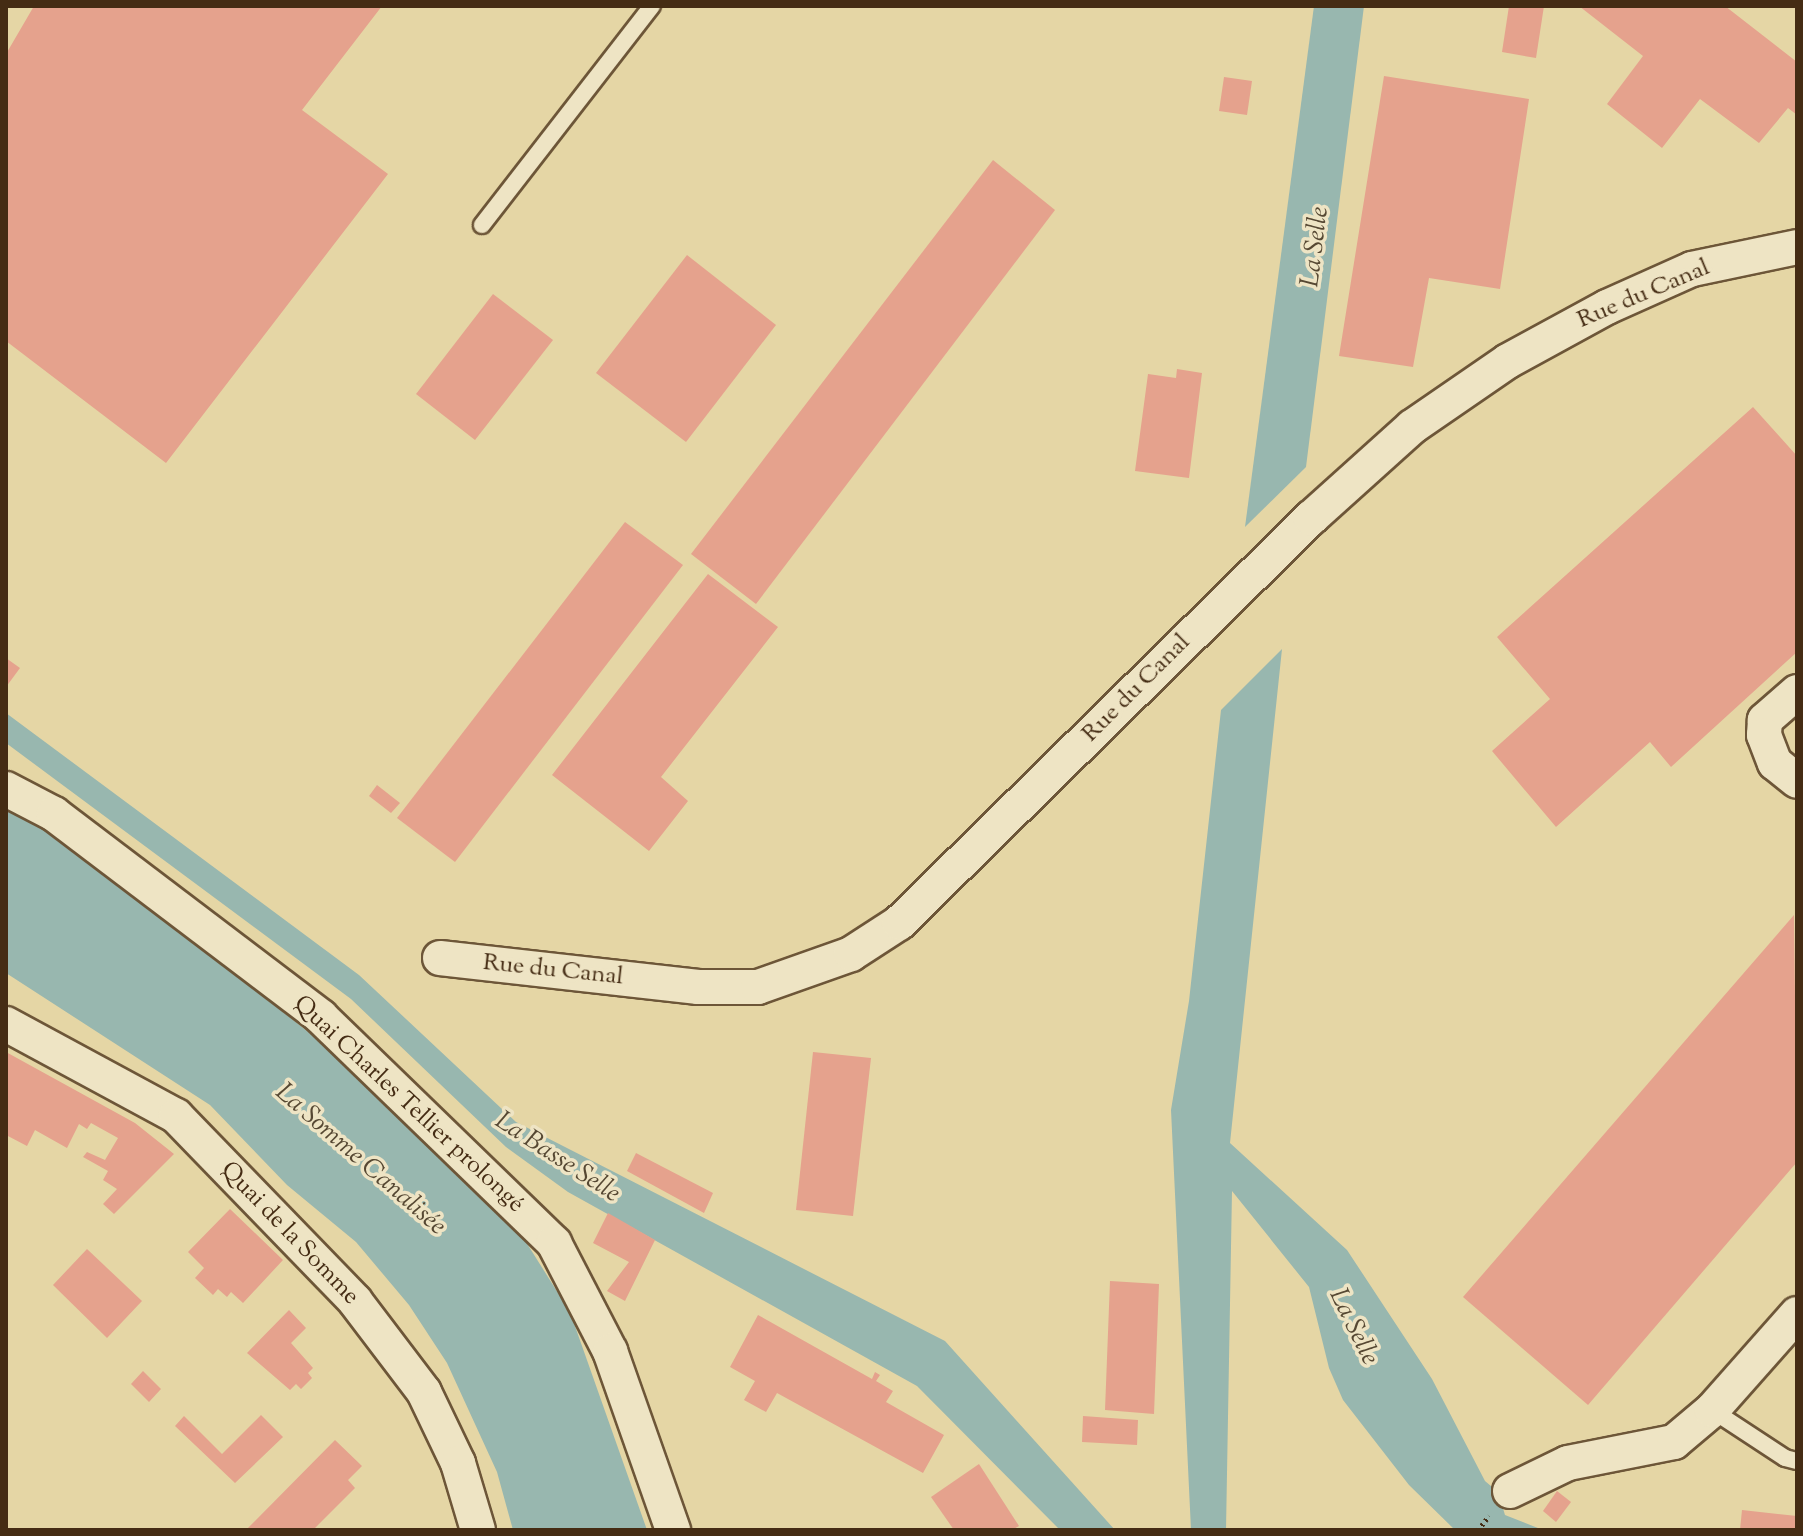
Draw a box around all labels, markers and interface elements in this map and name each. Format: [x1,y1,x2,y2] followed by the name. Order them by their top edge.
[1296,205,1336,289] water label: La Selle
[1574,254,1714,336] street label: Rue du Canal
[1077,629,1197,749] street label: Rue du Canal
[481,949,625,993] street label: Rue du Canal
[287,990,529,1220] street label: Quai Charles Tellier prolongé
[268,1077,452,1243] water label: La Somme Canalisée
[488,1106,626,1210] water label: La Basse Selle
[214,1157,364,1311] street label: Quai de la Somme
[1321,1284,1385,1370] water label: La Selle

